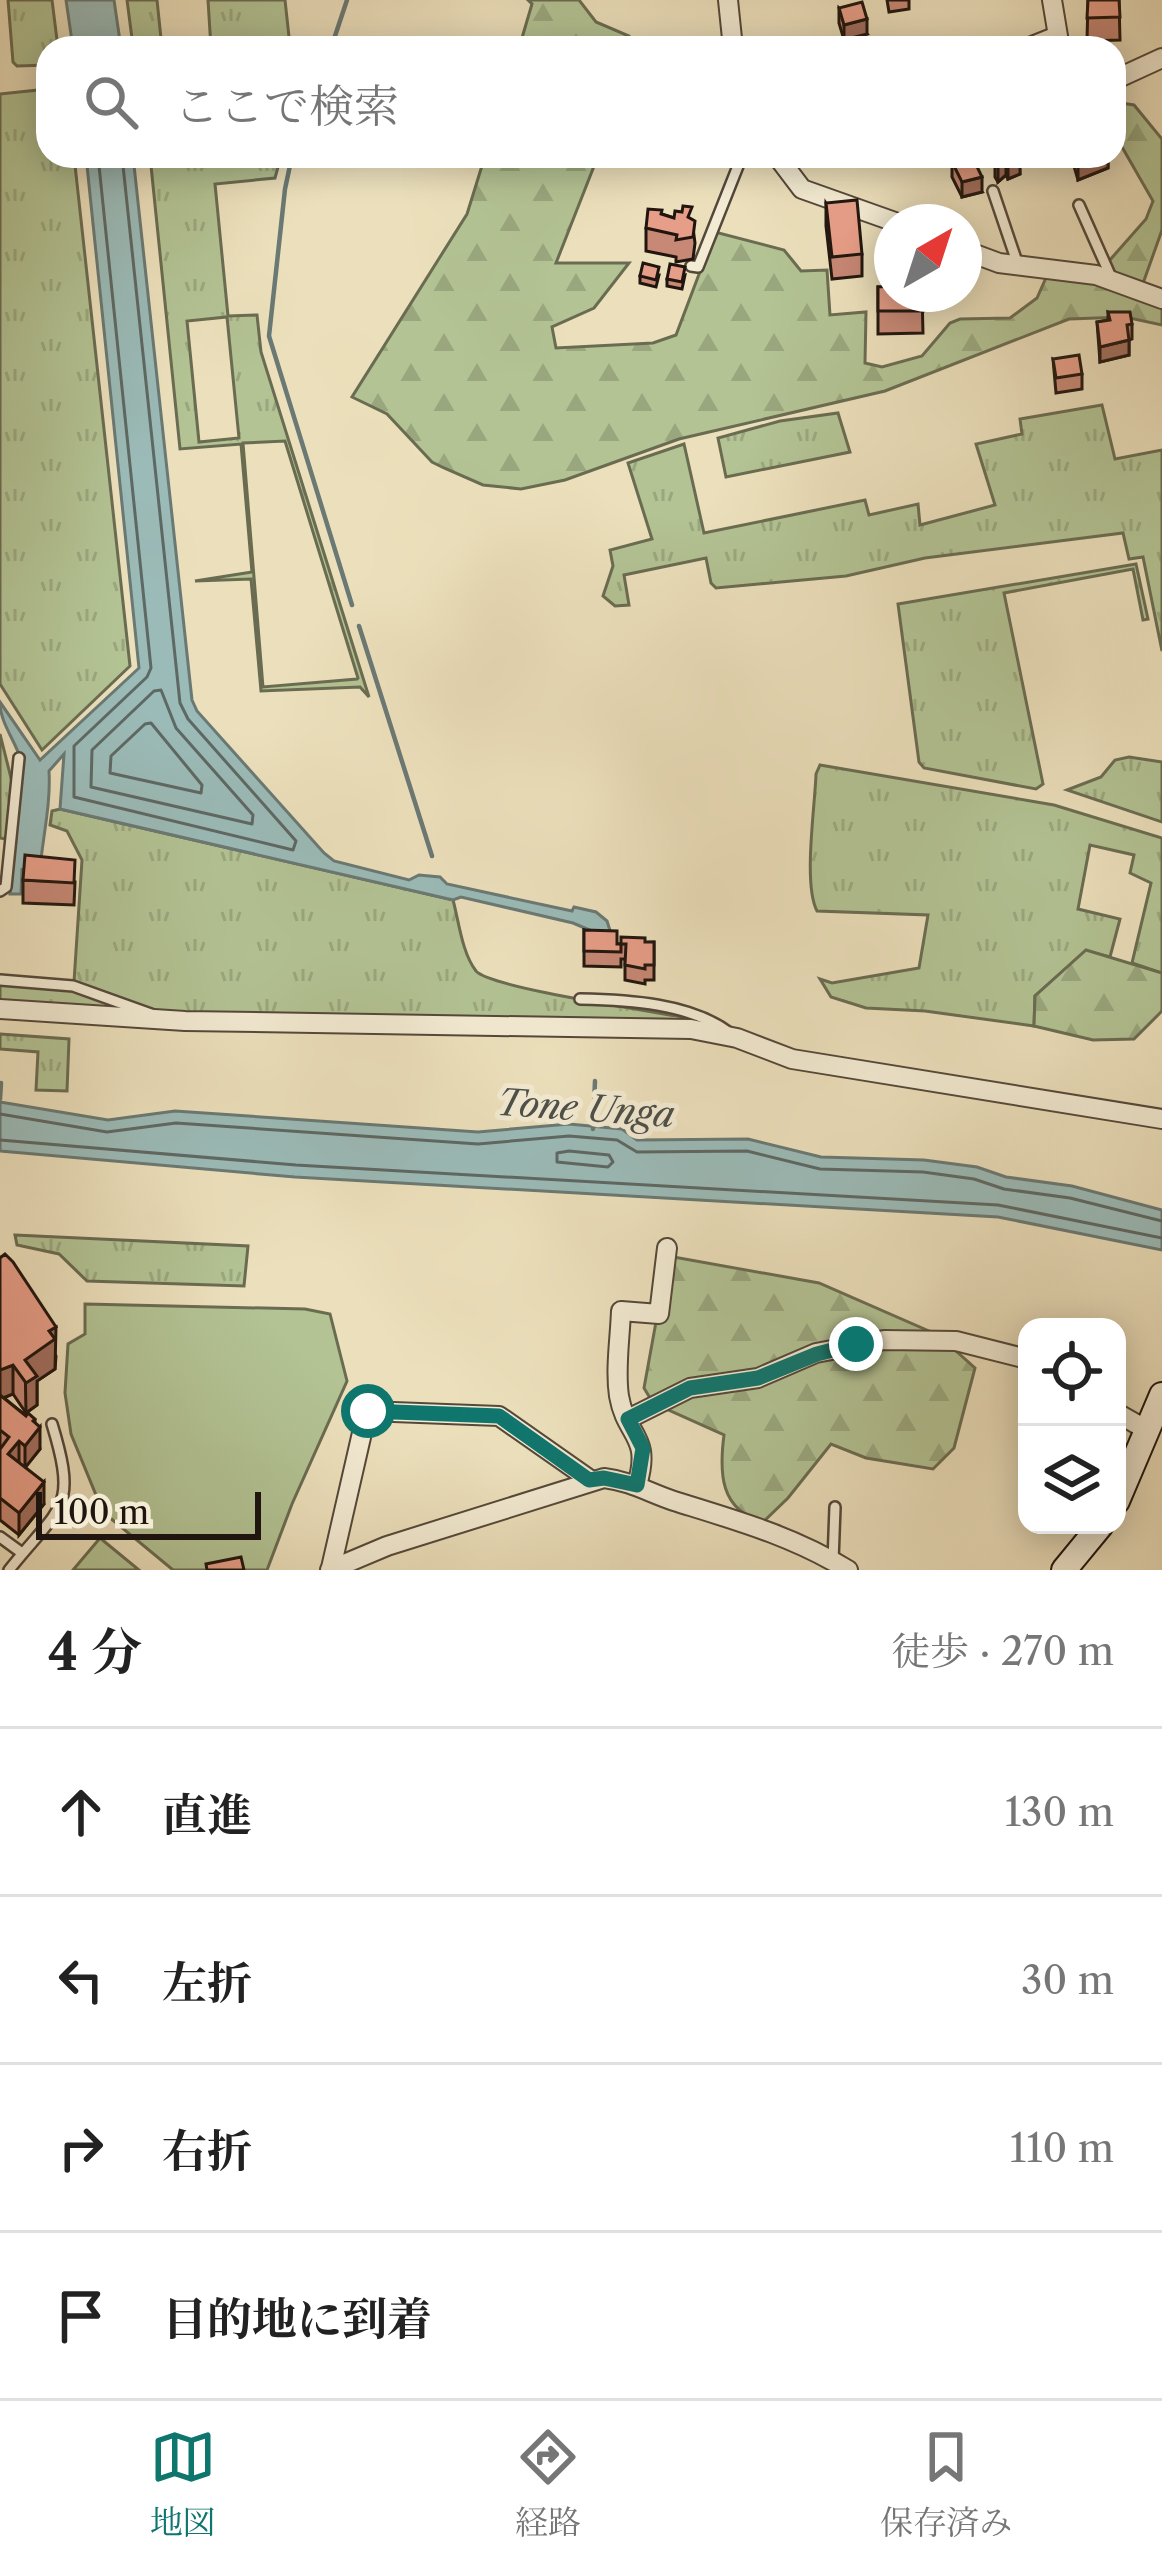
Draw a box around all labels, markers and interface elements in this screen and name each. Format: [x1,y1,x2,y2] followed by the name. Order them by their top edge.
[36,36,1126,168] search box
[78,69,144,135] icon: search
[174,78,399,134] text: ここで検索
[874,204,982,312] north arrow
[496,1080,676,1136] water label: Tone Unga
[829,1317,883,1371] route end
[1018,1318,1126,1534] map controls
[1018,1318,1126,1426] button: locate
[341,1384,395,1438] route start
[1018,1426,1126,1534] button: layers
[36,1486,261,1539] scale bar
[54,1492,149,1533] text: 100 m
[48,1621,142,1683] text: 4 分
[891,1627,1114,1675] text: 徒歩 · 270 m
[48,1779,114,1845] icon: ahead
[162,1787,252,1843] text: 直進
[1005,1788,1114,1836] text: 130 m
[48,1947,114,2013] icon: left
[162,1955,252,2011] text: 左折
[1021,1956,1114,2004] text: 30 m
[48,2115,114,2181] icon: right
[162,2123,252,2179] text: 右折
[1010,2124,1114,2172] text: 110 m
[48,2283,114,2349] icon: arrive
[162,2291,432,2347] text: 目的地に到着
[150,2424,216,2543] tab: 地図
[515,2424,581,2543] tab: 経路
[880,2424,1012,2543] tab: 保存済み

